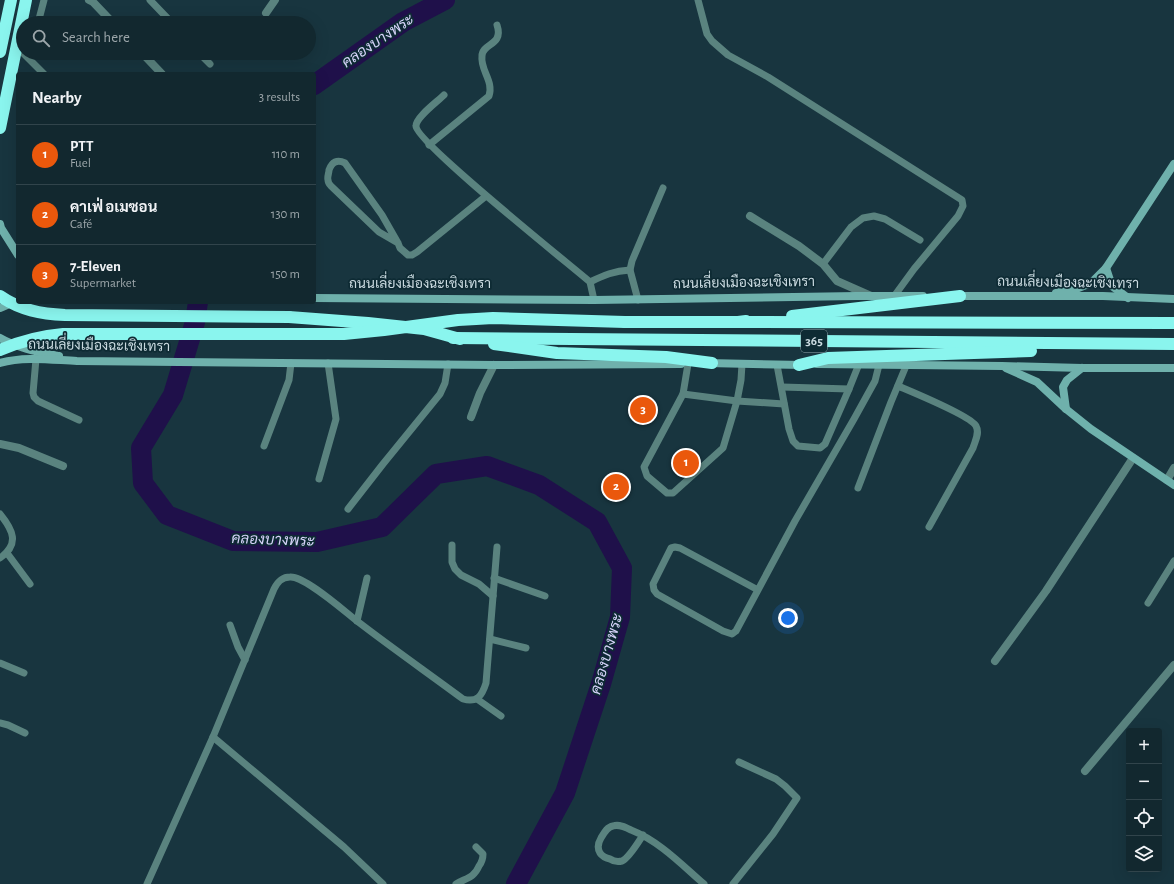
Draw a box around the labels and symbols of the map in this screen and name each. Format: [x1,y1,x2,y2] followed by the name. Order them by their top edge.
[339,12,417,70] water label: คลองบางพระ
[673,269,815,291] street label: ถนนเลี่ยงเมืองฉะเชิงเทรา
[997,269,1139,291] street label: ถนนเลี่ยงเมืองฉะเชิงเทรา
[349,271,491,291] street label: ถนนเลี่ยงเมืองฉะเชิงเทรา
[801,330,827,352] road number: 365
[28,332,170,354] street label: ถนนเลี่ยงเมืองฉะเชิงเทรา
[630,395,656,425] pin: 3
[673,448,699,478] pin: 1
[603,472,629,502] pin: 2
[231,531,315,549] water label: คลองบางพระ
[778,608,798,628] your location
[588,612,626,696] water label: คลองบางพระ

